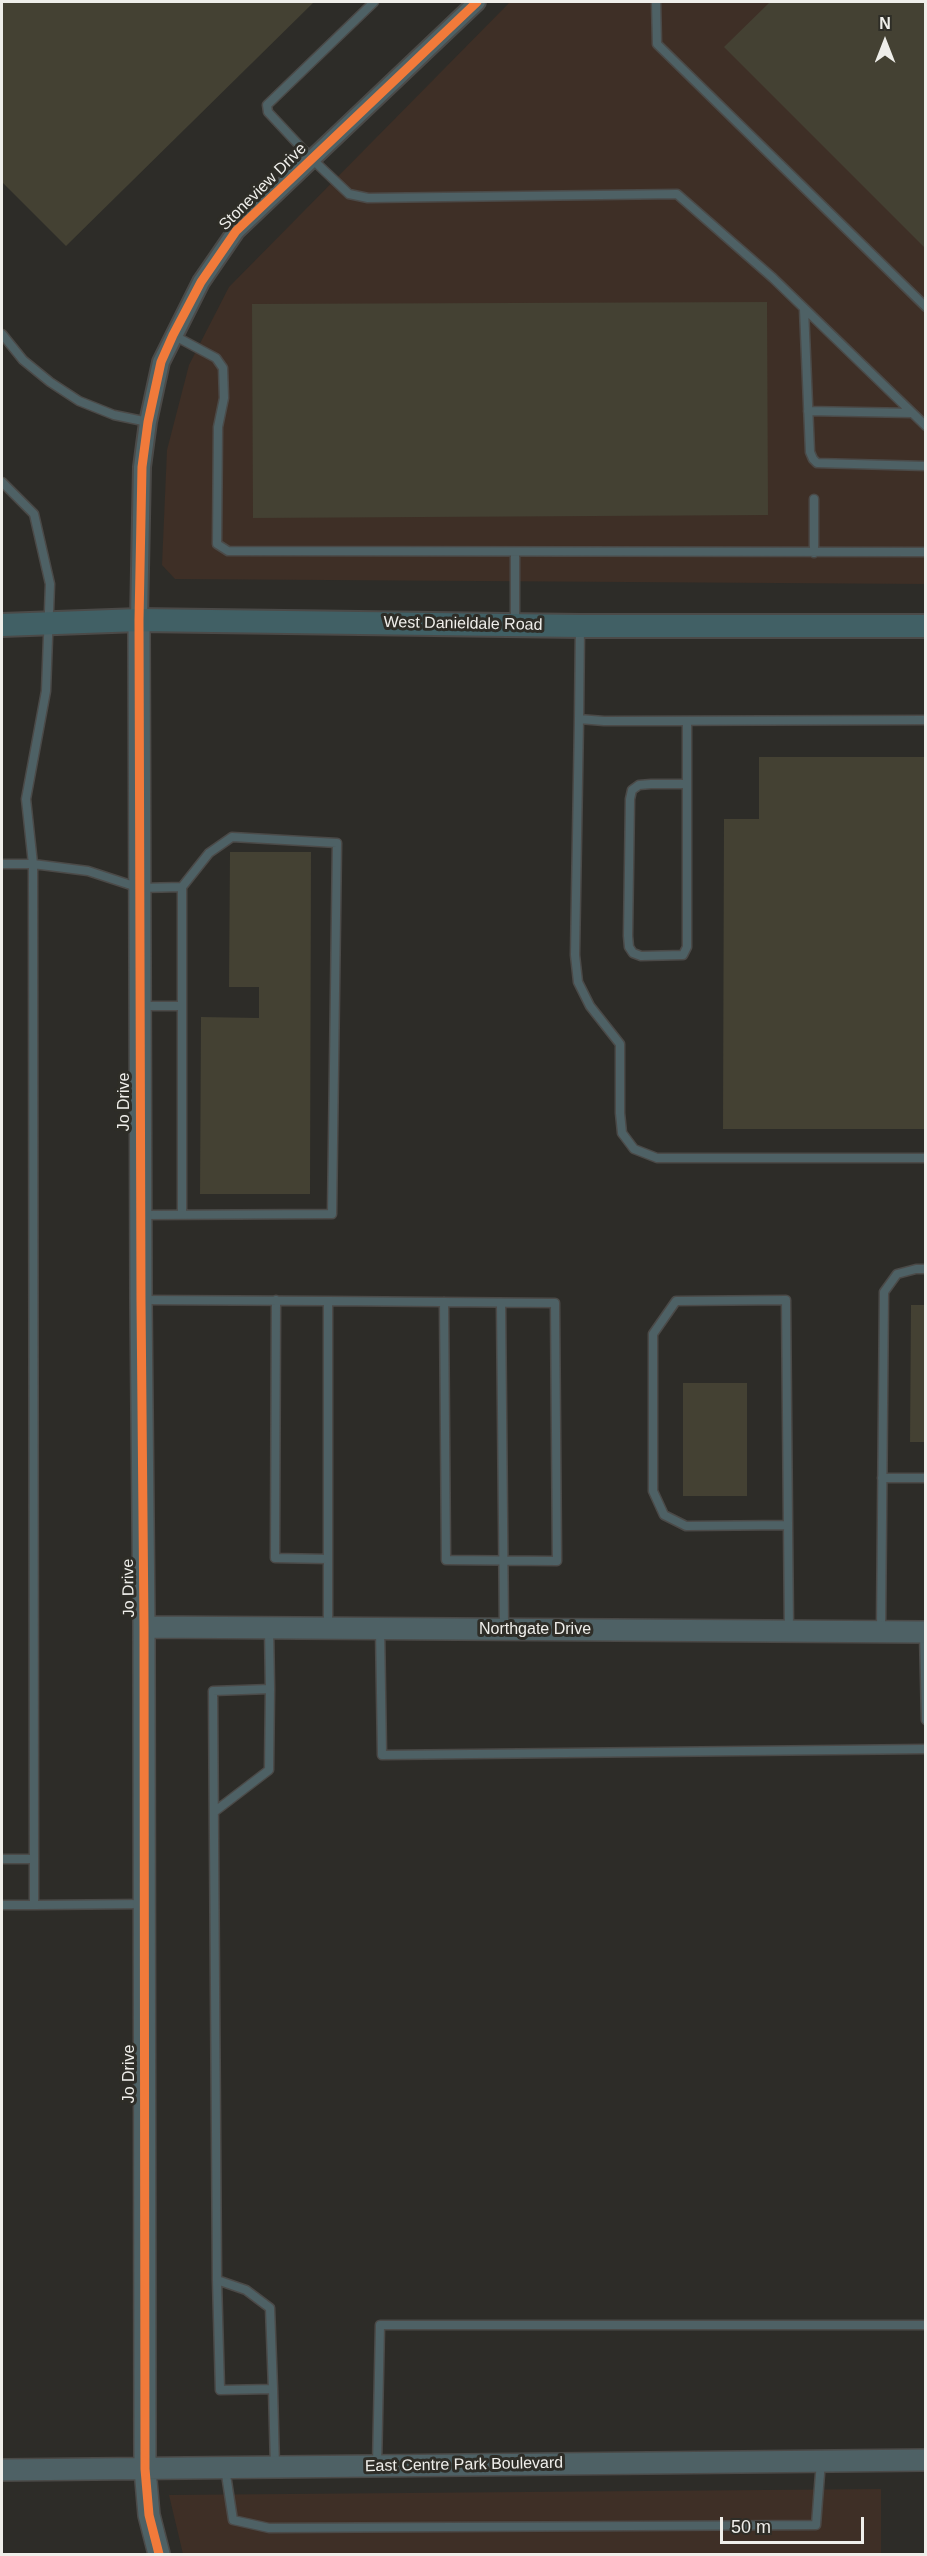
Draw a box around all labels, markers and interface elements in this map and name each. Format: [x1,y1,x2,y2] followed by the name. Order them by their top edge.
[855,12,915,72] north arrow
[879,15,891,32] text: N
[215,139,311,235] street label: Stoneview Drive
[383,613,543,635] street label: West Danieldale Road
[115,1073,135,1131] street label: Jo Drive
[119,1558,139,1618] street label: Jo Drive
[479,1620,591,1640] street label: Northgate Drive
[120,2045,140,2103] street label: Jo Drive
[365,2454,563,2476] street label: East Centre Park Boulevard
[723,2505,867,2543] scale bar
[731,2517,771,2537] text: 50 m

